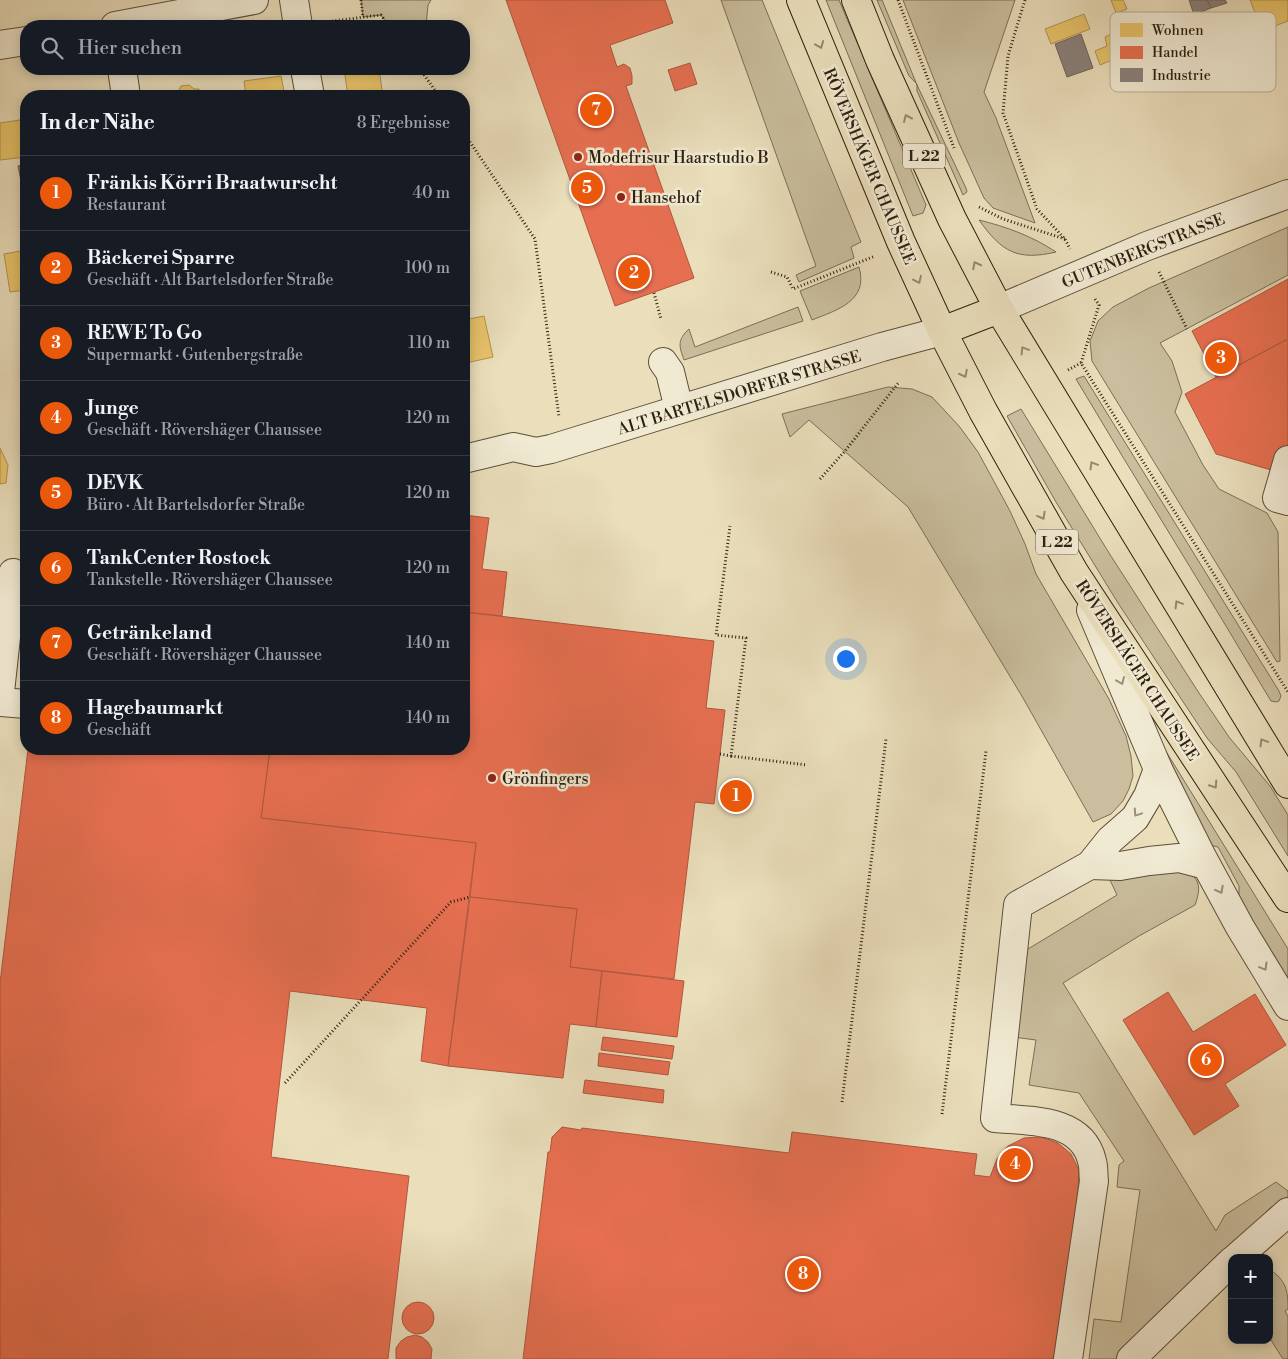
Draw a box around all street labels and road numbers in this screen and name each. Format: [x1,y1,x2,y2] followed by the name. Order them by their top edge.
[819,64,921,268] street label: RÖVERSHÄGER CHAUSSEE
[903,144,945,168] road number: L 22
[1059,209,1228,293] street label: GUTENBERGSTRASSE
[614,346,864,440] street label: ALT BARTELSDORFER STRASSE
[1036,530,1078,554] road number: L 22
[1071,575,1205,765] street label: RÖVERSHÄGER CHAUSSEE

